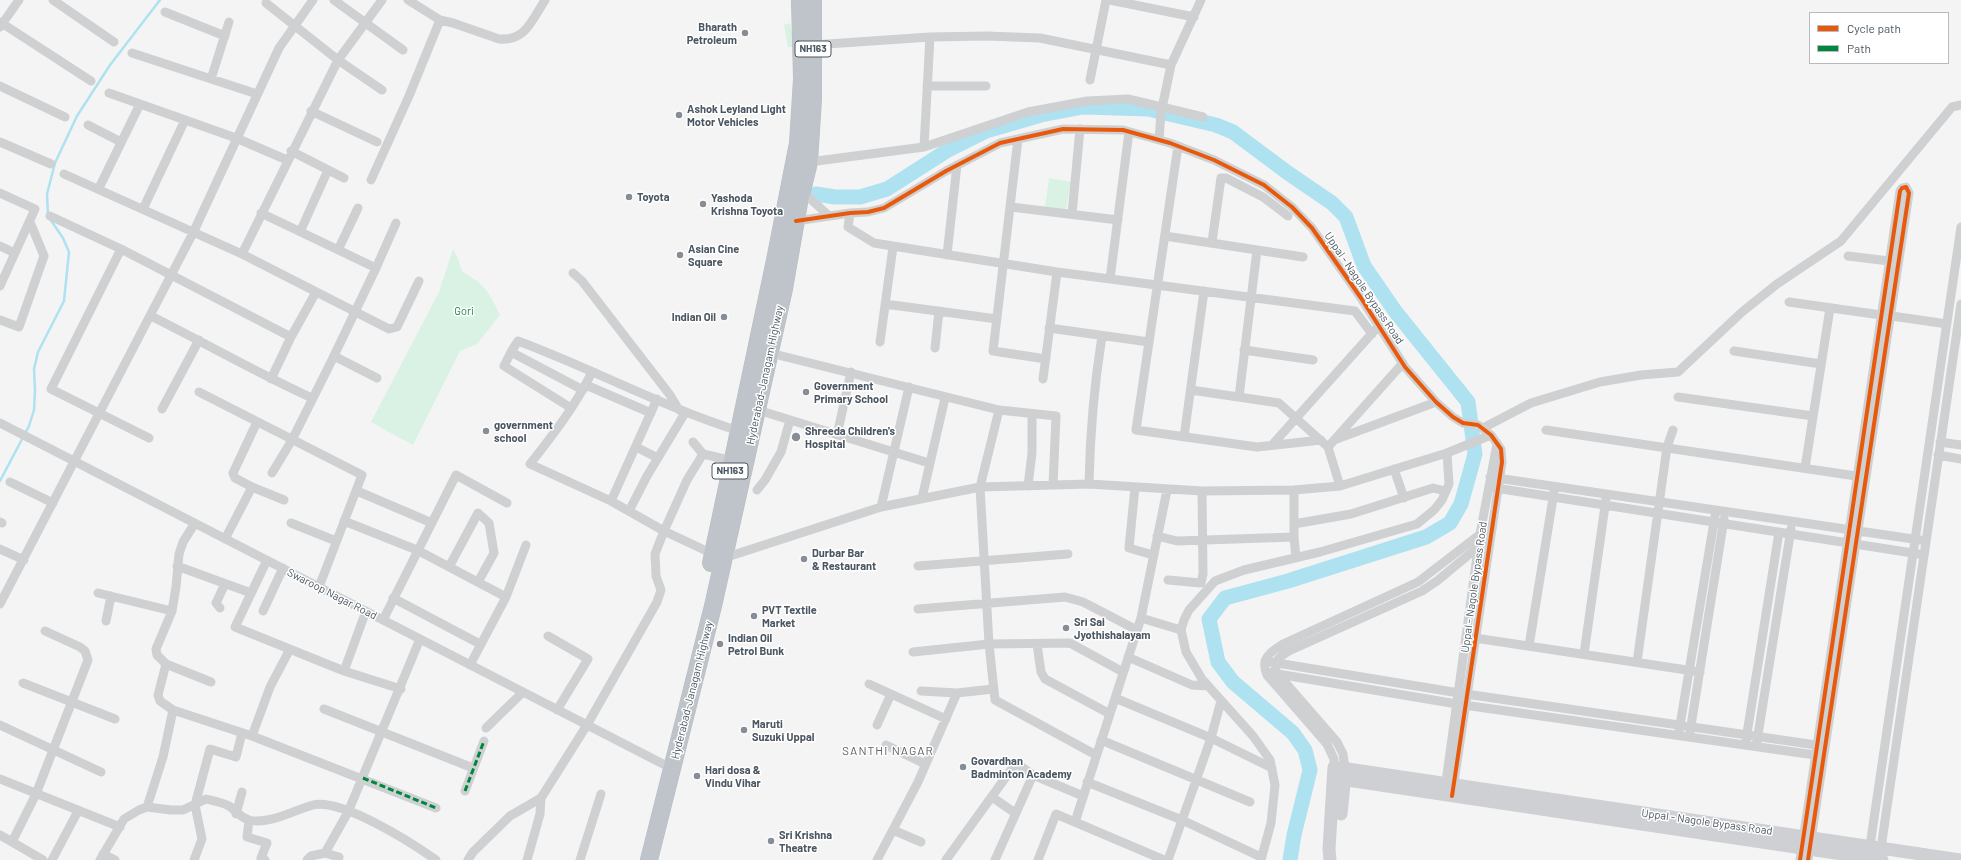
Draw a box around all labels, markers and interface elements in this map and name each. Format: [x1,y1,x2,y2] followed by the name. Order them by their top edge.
[1809,12,1949,64] legend
[687,20,737,46] place label: Bharath Petroleum
[1847,21,1901,35] text: Cycle path
[740,28,750,38] marker: Bharath Petroleum
[795,41,831,57] road number: NH163
[1847,41,1871,55] text: Path
[687,102,786,128] place label: Ashok Leyland Light Motor Vehicles
[674,110,684,120] marker: Ashok Leyland Light Motor Vehicles
[637,190,669,204] place label: Toyota
[711,191,783,217] place label: Yashoda Krishna Toyota
[624,192,634,202] marker: Toyota
[698,199,708,209] marker: Yashoda Krishna Toyota
[1322,230,1406,346] street label: Uppal - Nagole Bypass Road
[688,242,739,268] place label: Asian Cine Square
[675,250,685,260] marker: Asian Cine Square
[454,304,474,318] park label: Gori
[744,304,786,446] street label: Hyderabad-Janagam Highway
[672,310,716,324] place label: Indian Oil
[719,312,729,322] marker: Indian Oil
[814,379,888,405] place label: Government Primary School
[801,387,811,397] marker: Government Primary School
[494,418,553,444] place label: government school
[805,424,895,450] place label: Shreeda Children's Hospital
[481,426,491,436] marker: government school
[790,431,802,443] marker: Shreeda Children's Hospital
[712,463,748,479] road number: NH163
[1458,521,1490,653] street label: Uppal - Nagole Bypass Road
[812,546,876,572] place label: Durbar Bar & Restaurant
[799,554,809,564] marker: Durbar Bar & Restaurant
[285,566,379,622] street label: Swaroop Nagar Road
[762,603,817,629] place label: PVT Textile Market
[749,611,759,621] marker: PVT Textile Market
[1074,615,1150,641] place label: Sri Sai Jyothishalayam
[668,620,716,760] street label: Hyderabad-Janagam Highway
[1061,623,1071,633] marker: Sri Sai Jyothishalayam
[728,631,784,657] place label: Indian Oil Petrol Bunk
[715,639,725,649] marker: Indian Oil Petrol Bunk
[752,717,814,743] place label: Maruti Suzuki Uppal
[739,725,749,735] marker: Maruti Suzuki Uppal
[842,744,934,758] district label: SANTHI NAGAR
[971,754,1072,780] place label: Govardhan Badminton Academy
[958,762,968,772] marker: Govardhan Badminton Academy
[705,763,761,789] place label: Hari dosa & Vindu Vihar
[692,771,702,781] marker: Hari dosa & Vindu Vihar
[1641,806,1773,838] street label: Uppal - Nagole Bypass Road
[779,828,832,854] place label: Sri Krishna Theatre
[766,836,776,846] marker: Sri Krishna Theatre

